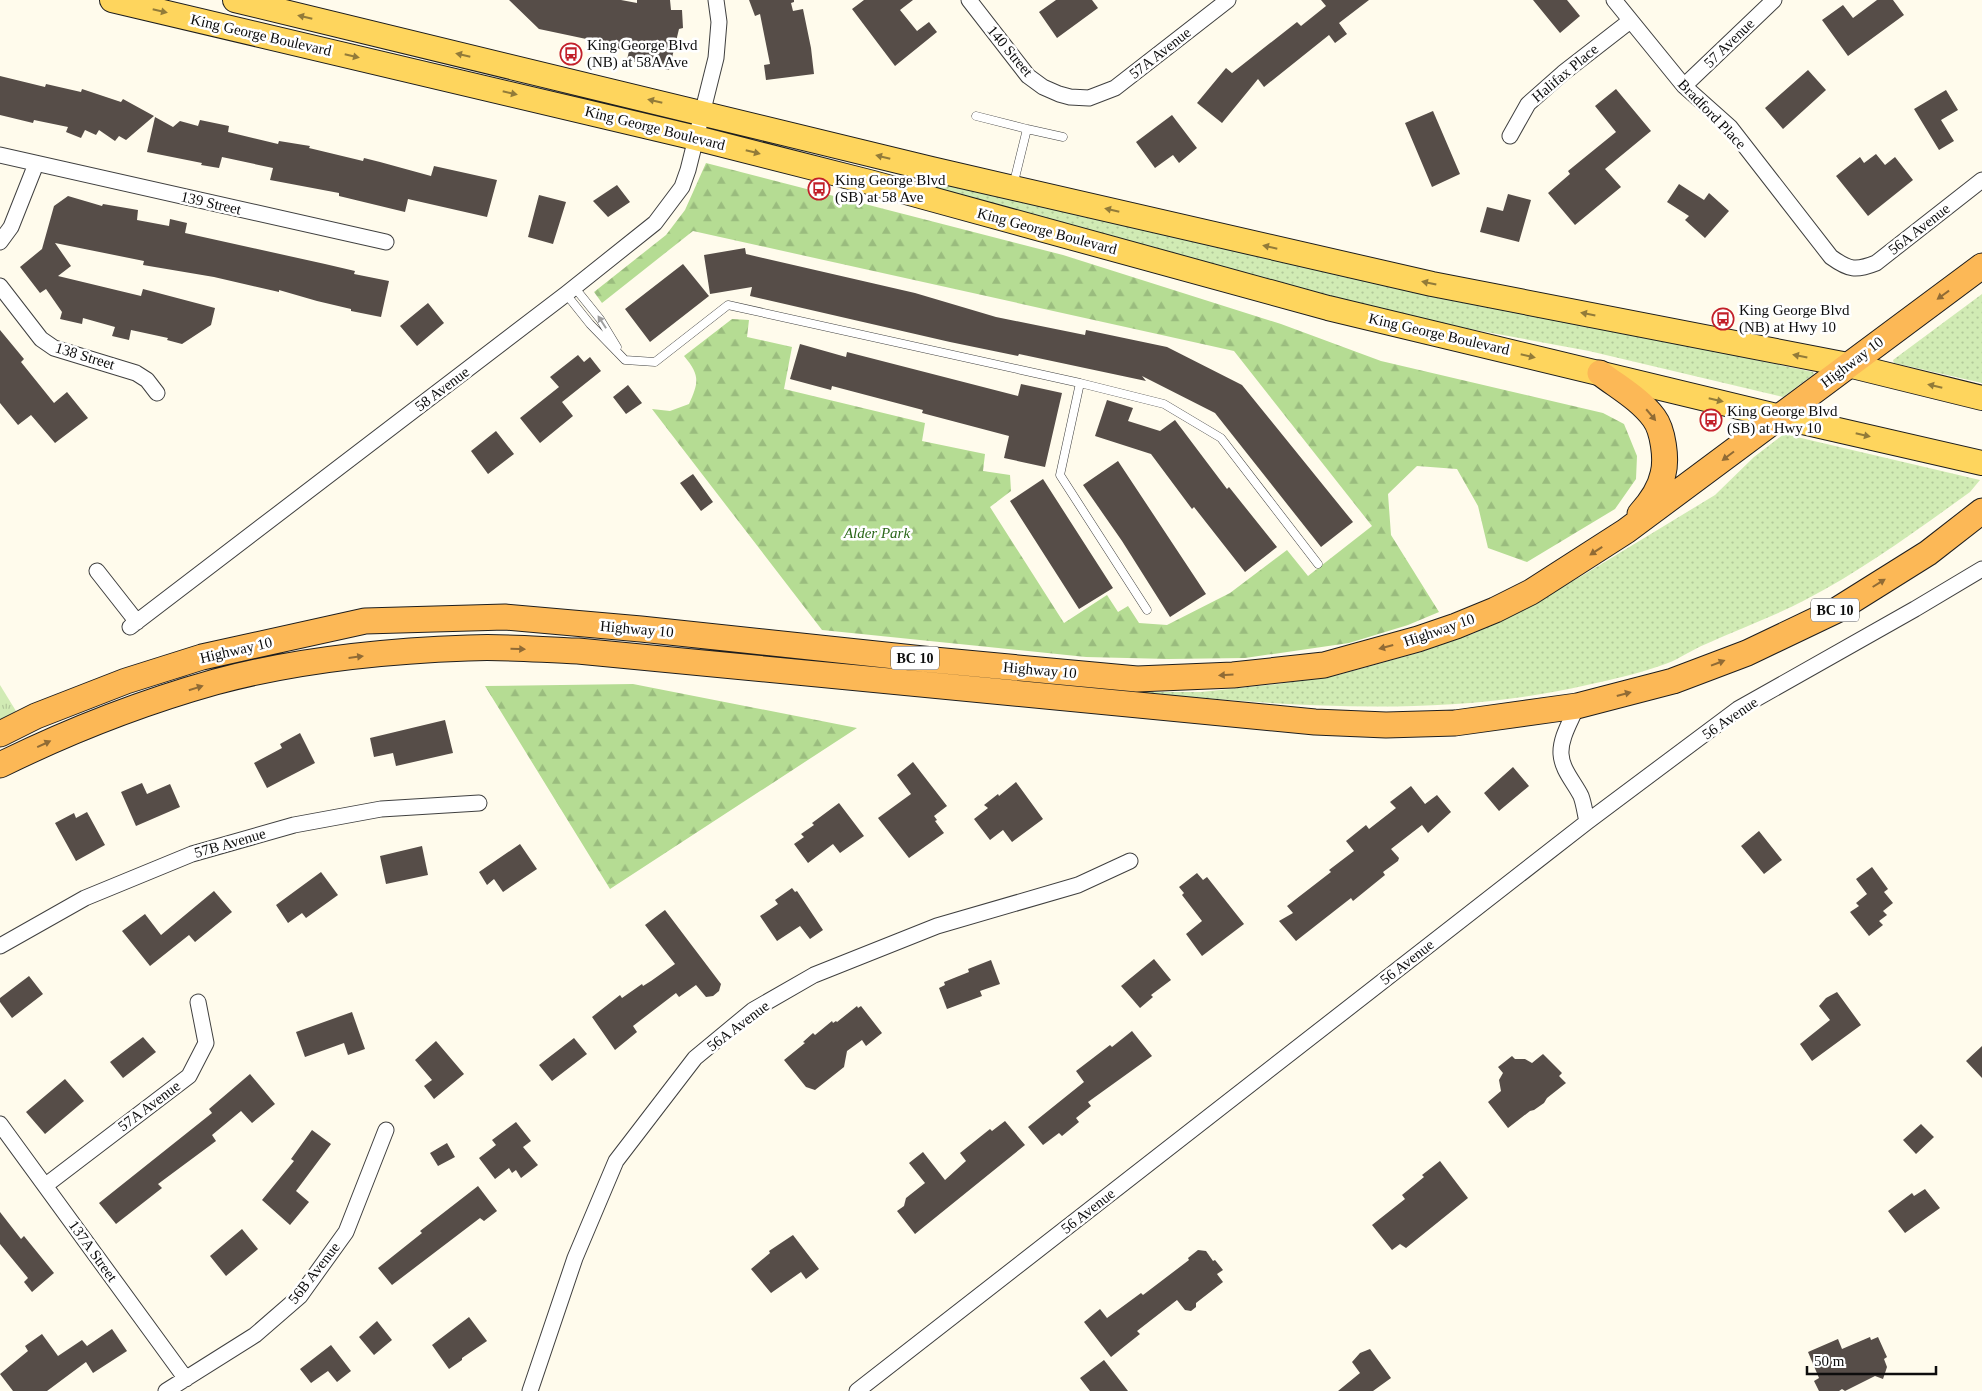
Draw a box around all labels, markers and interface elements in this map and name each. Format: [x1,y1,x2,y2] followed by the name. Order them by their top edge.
[152,7,167,15] one-way arrow
[189,11,333,59] street label: King George Boulevard
[297,13,312,21] one-way arrow
[1701,15,1758,71] street label: 57 Avenue
[984,22,1036,80] street label: 140 Street
[1126,24,1194,82] street label: 57A Avenue
[587,37,698,71] place label: King George Blvd (NB) at 58A Ave
[1529,41,1602,105] street label: Halifax Place
[559,42,583,66] bus stop icon: King George Blvd (NB) at 58A Ave
[455,51,470,59] one-way arrow
[344,52,359,60] one-way arrow
[1675,76,1749,152] street label: Bradford Place
[503,89,518,97] one-way arrow
[647,97,662,105] one-way arrow
[583,103,727,153] street label: King George Boulevard
[746,149,761,157] one-way arrow
[876,153,891,161] one-way arrow
[835,172,946,206] place label: King George Blvd (SB) at 58 Ave
[807,177,831,201] bus stop icon: King George Blvd (SB) at 58 Ave
[179,188,243,218] street label: 139 Street
[1885,200,1953,258] street label: 56A Avenue
[975,205,1119,257] street label: King George Boulevard
[1104,206,1119,214] one-way arrow
[1263,243,1278,251] one-way arrow
[1421,279,1436,287] one-way arrow
[1936,290,1950,300] one-way arrow
[1739,302,1850,336] place label: King George Blvd (NB) at Hwy 10
[1711,307,1735,331] bus stop icon: King George Blvd (NB) at Hwy 10
[1580,309,1596,317] one-way arrow
[1367,310,1511,358] street label: King George Boulevard
[597,315,607,329] one-way arrow
[1818,333,1886,391] street label: Highway 10
[53,339,117,373] street label: 138 Street
[1791,351,1807,359] one-way arrow
[1521,352,1536,360] one-way arrow
[412,363,472,414] street label: 58 Avenue
[1927,382,1942,390] one-way arrow
[1708,396,1723,404] one-way arrow
[1727,403,1838,437] place label: King George Blvd (SB) at Hwy 10
[1699,408,1723,432] bus stop icon: King George Blvd (SB) at Hwy 10
[1645,409,1656,422] one-way arrow
[1855,431,1870,439] one-way arrow
[1721,451,1735,461] one-way arrow
[843,525,910,541] park label: Alder Park
[1589,546,1603,556] one-way arrow
[1872,579,1886,588] one-way arrow
[1811,598,1859,622] road number: BC 10
[1402,610,1476,650] street label: Highway 10
[600,618,674,640] street label: Highway 10
[198,634,274,666] street label: Highway 10
[1378,644,1393,652] one-way arrow
[510,645,526,653] one-way arrow
[891,646,939,670] road number: BC 10
[348,653,364,661] one-way arrow
[1003,659,1077,681] street label: Highway 10
[1711,659,1726,667] one-way arrow
[1218,672,1234,680] one-way arrow
[189,684,204,692] one-way arrow
[1616,689,1631,697] one-way arrow
[1699,693,1761,742] street label: 56 Avenue
[37,739,51,747] one-way arrow
[192,825,268,861] street label: 57B Avenue
[1377,936,1437,988] street label: 56 Avenue
[704,997,772,1054] street label: 56A Avenue
[115,1077,183,1134] street label: 57A Avenue
[1058,1185,1118,1237] street label: 56 Avenue
[66,1217,121,1285] street label: 137A Street
[285,1239,343,1307] street label: 56B Avenue
[1807,1344,1936,1376] scale bar
[1814,1353,1845,1369] text: 50 m

